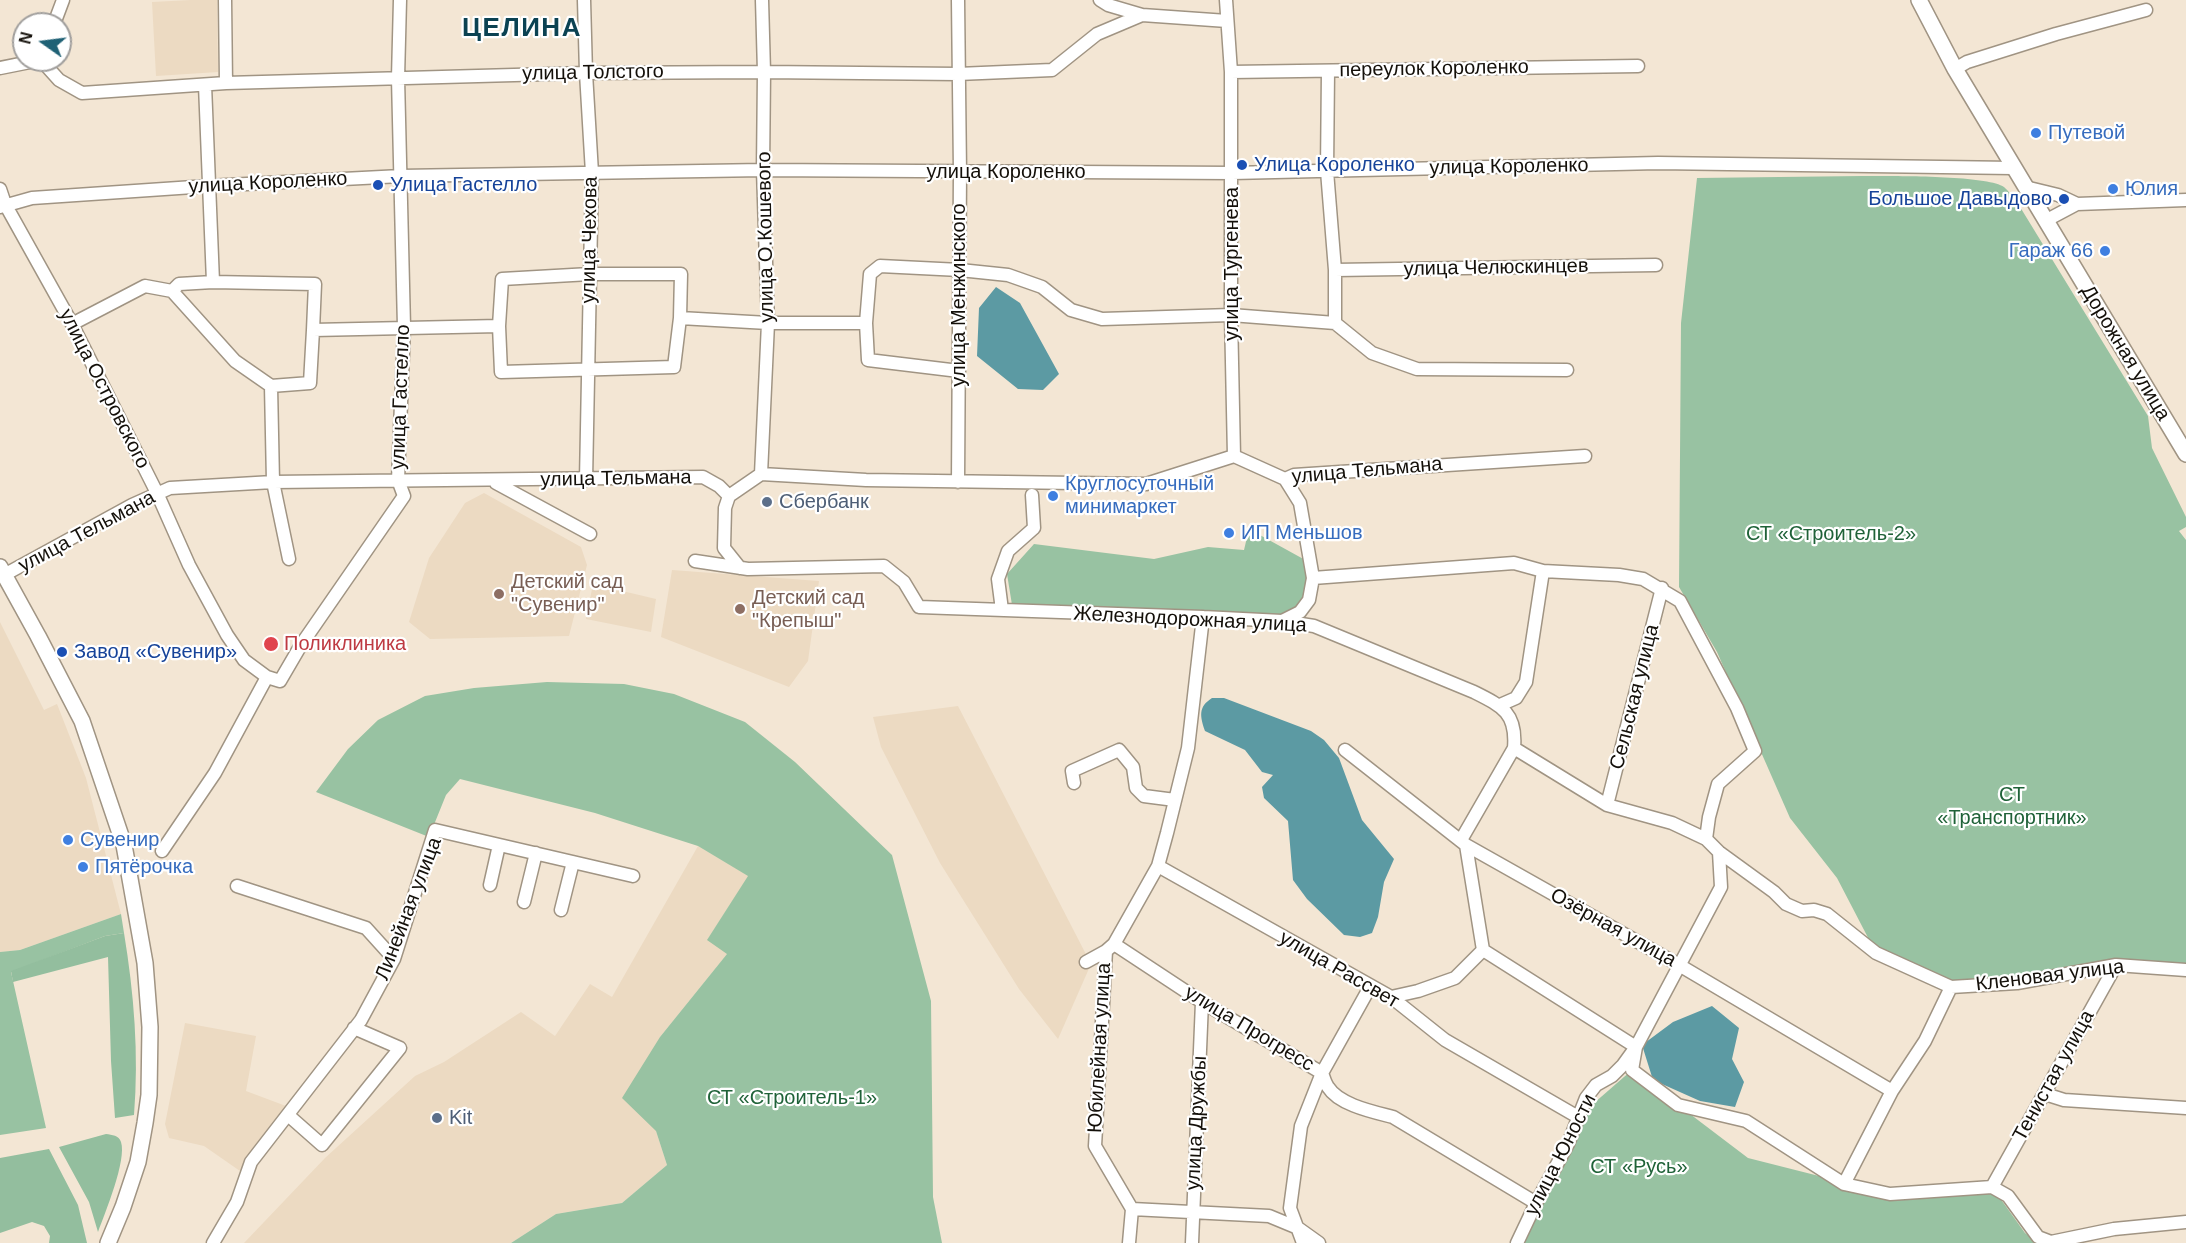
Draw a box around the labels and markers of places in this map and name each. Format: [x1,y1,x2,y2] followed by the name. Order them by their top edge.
[2048,121,2125,145] place label: Путевой
[2029,126,2043,140] marker: Путевой
[1254,153,1415,177] place label: Улица Короленко
[1235,158,1249,172] marker: Улица Короленко
[390,173,537,197] place label: Улица Гастелло
[2125,177,2178,201] place label: Юлия
[371,178,385,192] marker: Улица Гастелло
[2106,182,2120,196] marker: Юлия
[1868,187,2052,211] place label: Большое Давыдово
[2057,192,2071,206] marker: Большое Давыдово
[2009,239,2093,263] place label: Гараж 66
[2098,244,2112,258] marker: Гараж 66
[1065,472,1214,519] place label: Круглосуточный минимаркет
[1046,489,1060,503] marker: Круглосуточный минимаркет
[779,490,869,514] place label: Сбербанк
[760,495,774,509] marker: Сбербанк
[1241,521,1363,545] place label: ИП Меньшов
[1222,526,1236,540] marker: ИП Меньшов
[511,570,623,617] place label: Детский сад "Сувенир"
[752,586,864,633] place label: Детский сад "Крепыш"
[492,587,506,601] marker: Детский сад "Сувенир"
[733,602,747,616] marker: Детский сад "Крепыш"
[284,632,406,656] place label: Поликлиника
[262,635,280,653] marker: Поликлиника
[74,640,237,664] place label: Завод «Сувенир»
[55,645,69,659] marker: Завод «Сувенир»
[80,828,159,852] place label: Сувенир
[61,833,75,847] marker: Сувенир
[95,855,193,879] place label: Пятёрочка
[76,860,90,874] marker: Пятёрочка
[449,1106,472,1130] place label: Kit
[430,1111,444,1125] marker: Kit

